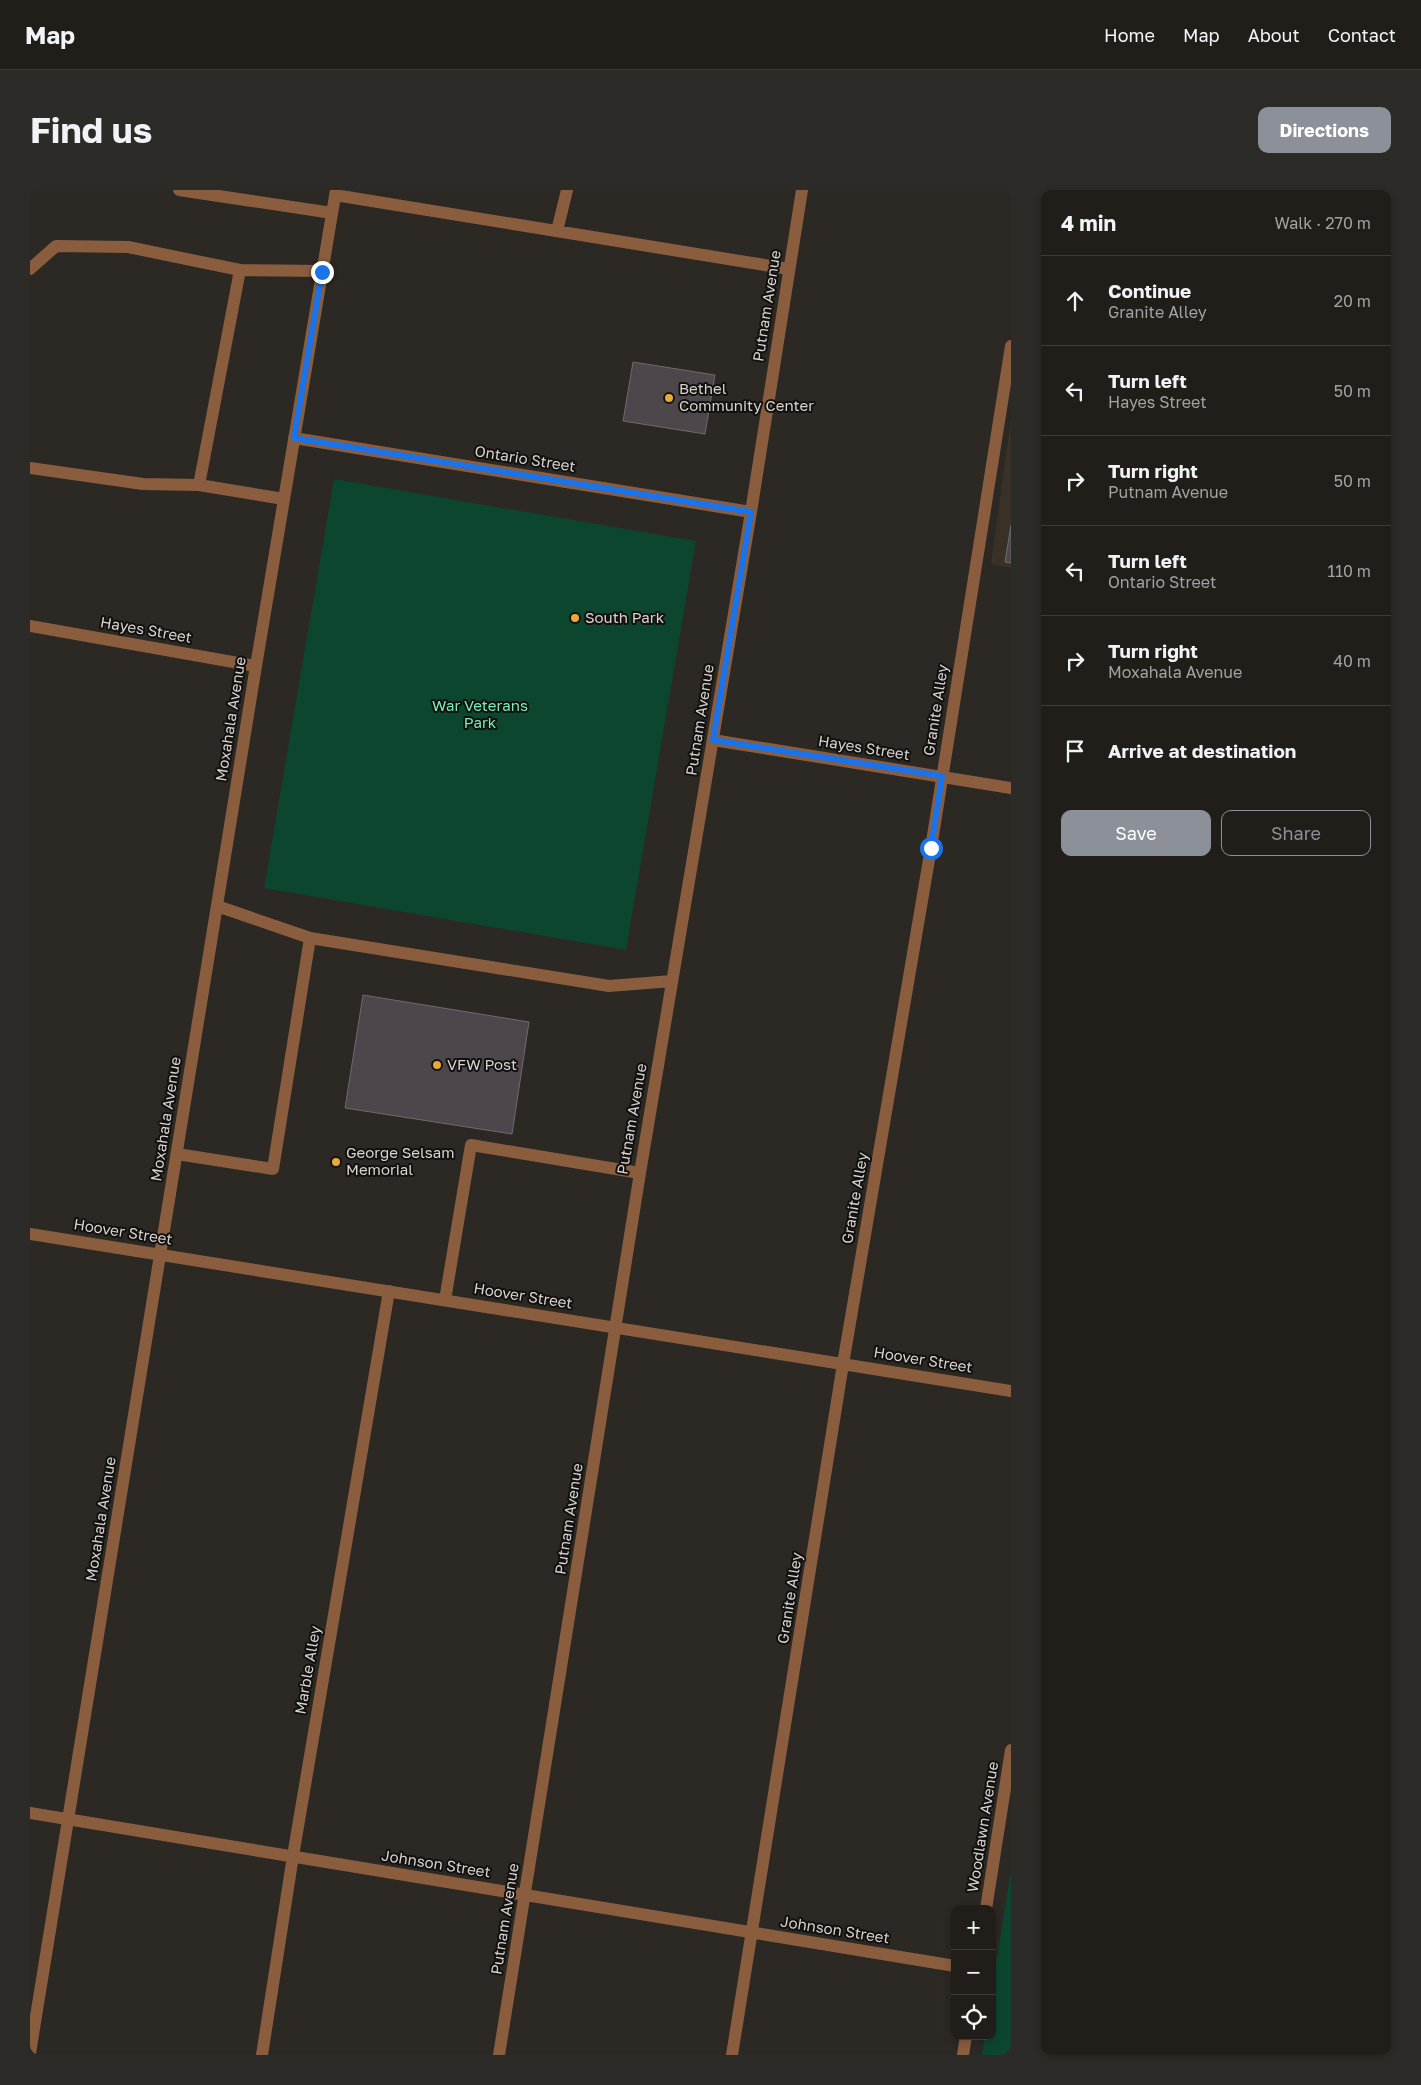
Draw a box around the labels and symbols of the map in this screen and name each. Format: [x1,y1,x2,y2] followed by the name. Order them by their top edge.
[748,249,784,363] street label: Putnam Avenue
[311,261,334,284] route end
[679,379,814,414] place label: Bethel Community Center
[663,392,675,404] marker: Bethel Community Center
[474,441,577,475] street label: Ontario Street
[585,608,665,626] place label: South Park
[99,612,193,646] street label: Hayes Street
[569,612,581,624] marker: South Park
[211,655,249,782] street label: Moxahala Avenue
[919,662,951,757] street label: Granite Alley
[681,663,717,777] street label: Putnam Avenue
[432,696,528,731] park label: War Veterans Park
[817,731,911,763] street label: Hayes Street
[920,837,943,860] route start
[146,1055,184,1182] street label: Moxahala Avenue
[447,1055,517,1073] place label: VFW Post
[431,1059,443,1071] marker: VFW Post
[612,1062,650,1176] street label: Putnam Avenue
[346,1143,454,1178] place label: George Selsam Memorial
[837,1150,871,1245] street label: Granite Alley
[330,1156,342,1168] marker: George Selsam Memorial
[72,1214,174,1248] street label: Hoover Street
[472,1278,574,1312] street label: Hoover Street
[872,1342,974,1376] street label: Hoover Street
[81,1455,119,1582] street label: Moxahala Avenue
[550,1462,586,1576] street label: Putnam Avenue
[773,1550,805,1645] street label: Granite Alley
[290,1624,324,1715] street label: Marble Alley
[963,1760,1001,1894] street label: Woodlawn Avenue
[380,1846,492,1881] street label: Johnson Street
[486,1862,522,1976] street label: Putnam Avenue
[779,1912,891,1947] street label: Johnson Street

